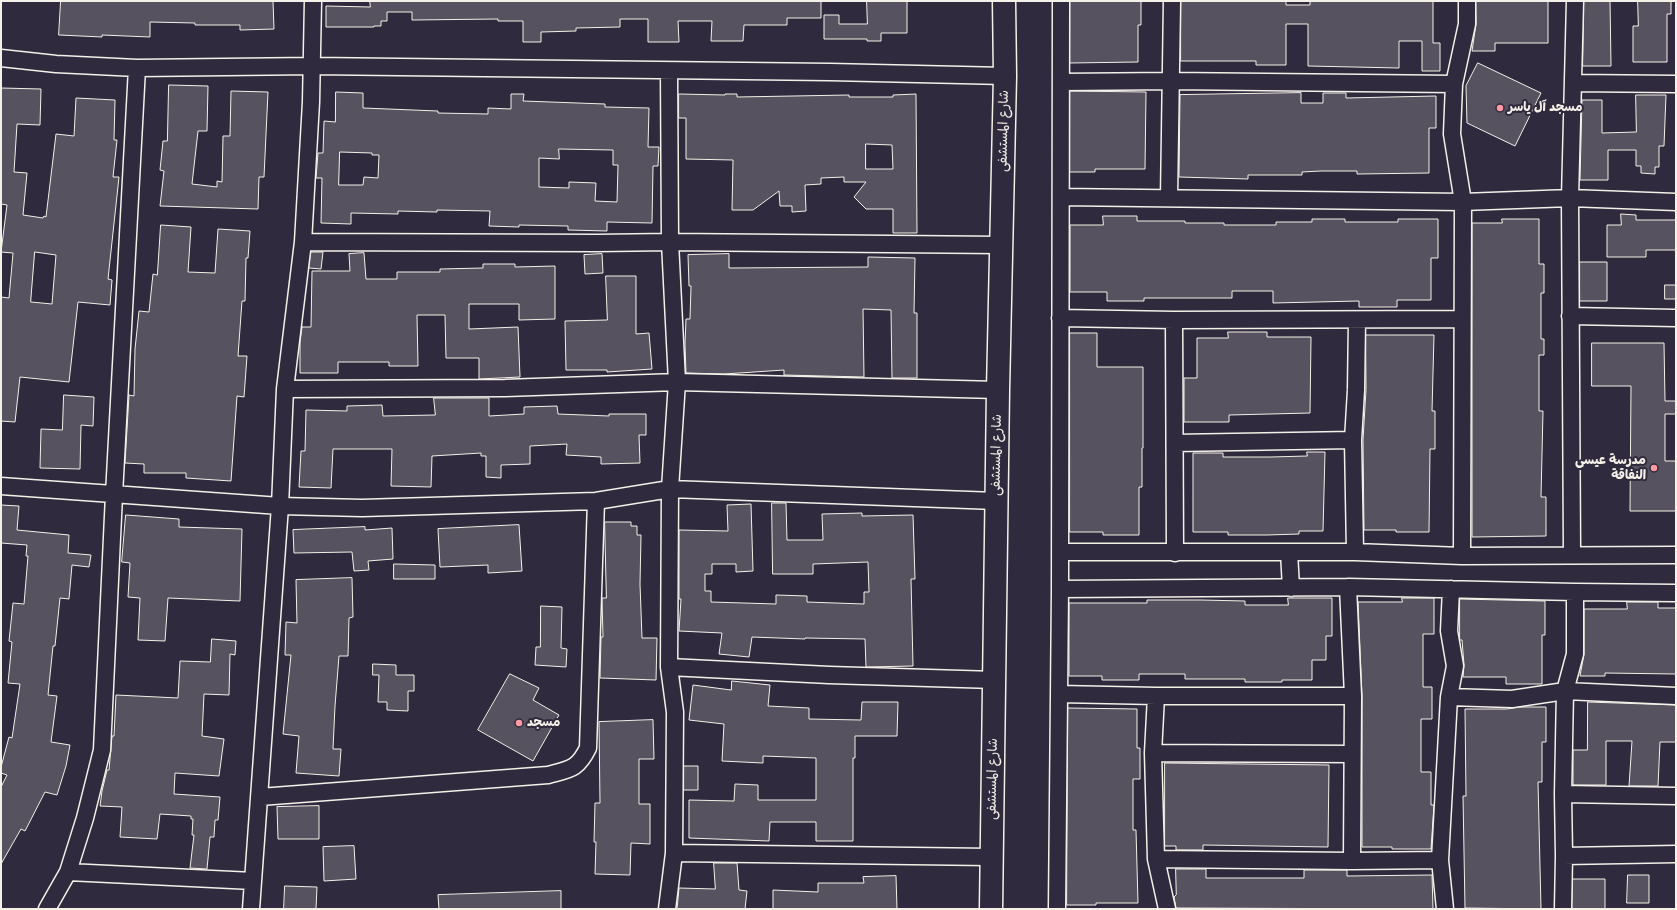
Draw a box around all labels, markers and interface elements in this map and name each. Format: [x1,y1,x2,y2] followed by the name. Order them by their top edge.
[995,90,1013,172] street label: شارع المستشفى
[1508,100,1583,116] place label: مسجد آل ياسر
[1495,103,1505,113] marker: مسجد آل ياسر
[988,414,1006,496] street label: شارع المستشفى
[1575,453,1646,484] place label: مدرسة عيسى النفاقة
[1649,463,1659,473] marker: مدرسة عيسى النفاقة
[527,715,560,731] place label: مسجد
[514,718,524,728] marker: مسجد
[984,738,1002,820] street label: شارع المستشفى

